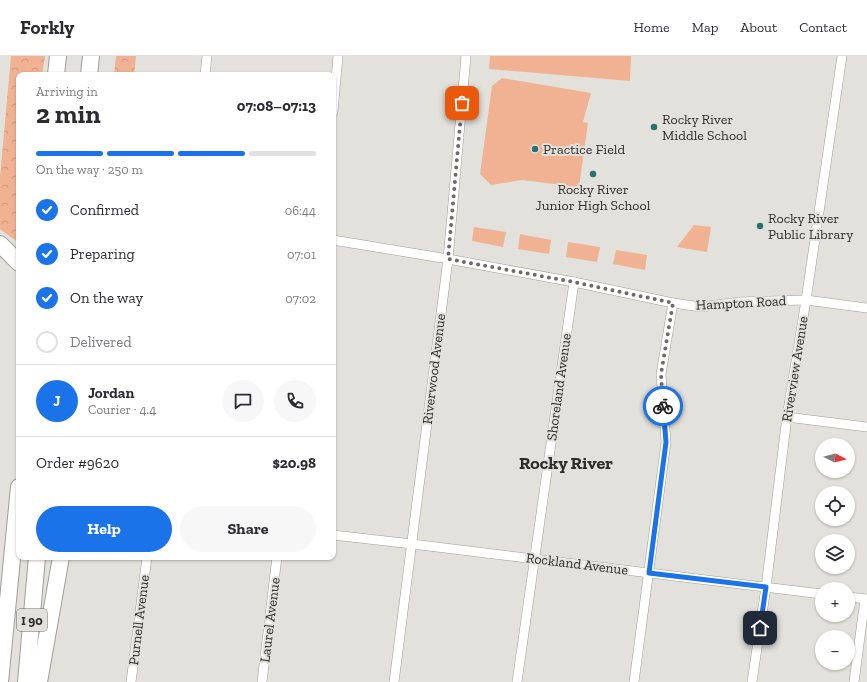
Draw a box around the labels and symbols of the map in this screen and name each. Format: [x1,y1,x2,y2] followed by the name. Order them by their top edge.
[445,86,479,120] pin
[662,111,747,144] place label: Rocky River Middle School
[649,122,659,132] marker: Rocky River Middle School
[543,141,626,158] place label: Practice Field
[530,144,540,154] marker: Practice Field
[588,169,598,179] marker: Rocky River Junior High School
[536,181,651,214] place label: Rocky River Junior High School
[768,210,854,243] place label: Rocky River Public Library
[755,221,765,231] marker: Rocky River Public Library
[695,292,787,314] street label: Hampton Road
[419,312,449,425] street label: Riverwood Avenue
[778,315,812,423] street label: Riverview Avenue
[543,332,575,442] street label: Shoreland Avenue
[643,386,683,426] courier
[815,438,855,478] north arrow
[519,452,613,474] district label: Rocky River
[525,549,629,579] street label: Rockland Avenue
[125,573,153,666] street label: Purnell Avenue
[256,576,284,663] street label: Laurel Avenue
[17,609,47,631] road number: I 90
[743,611,777,645] pin

